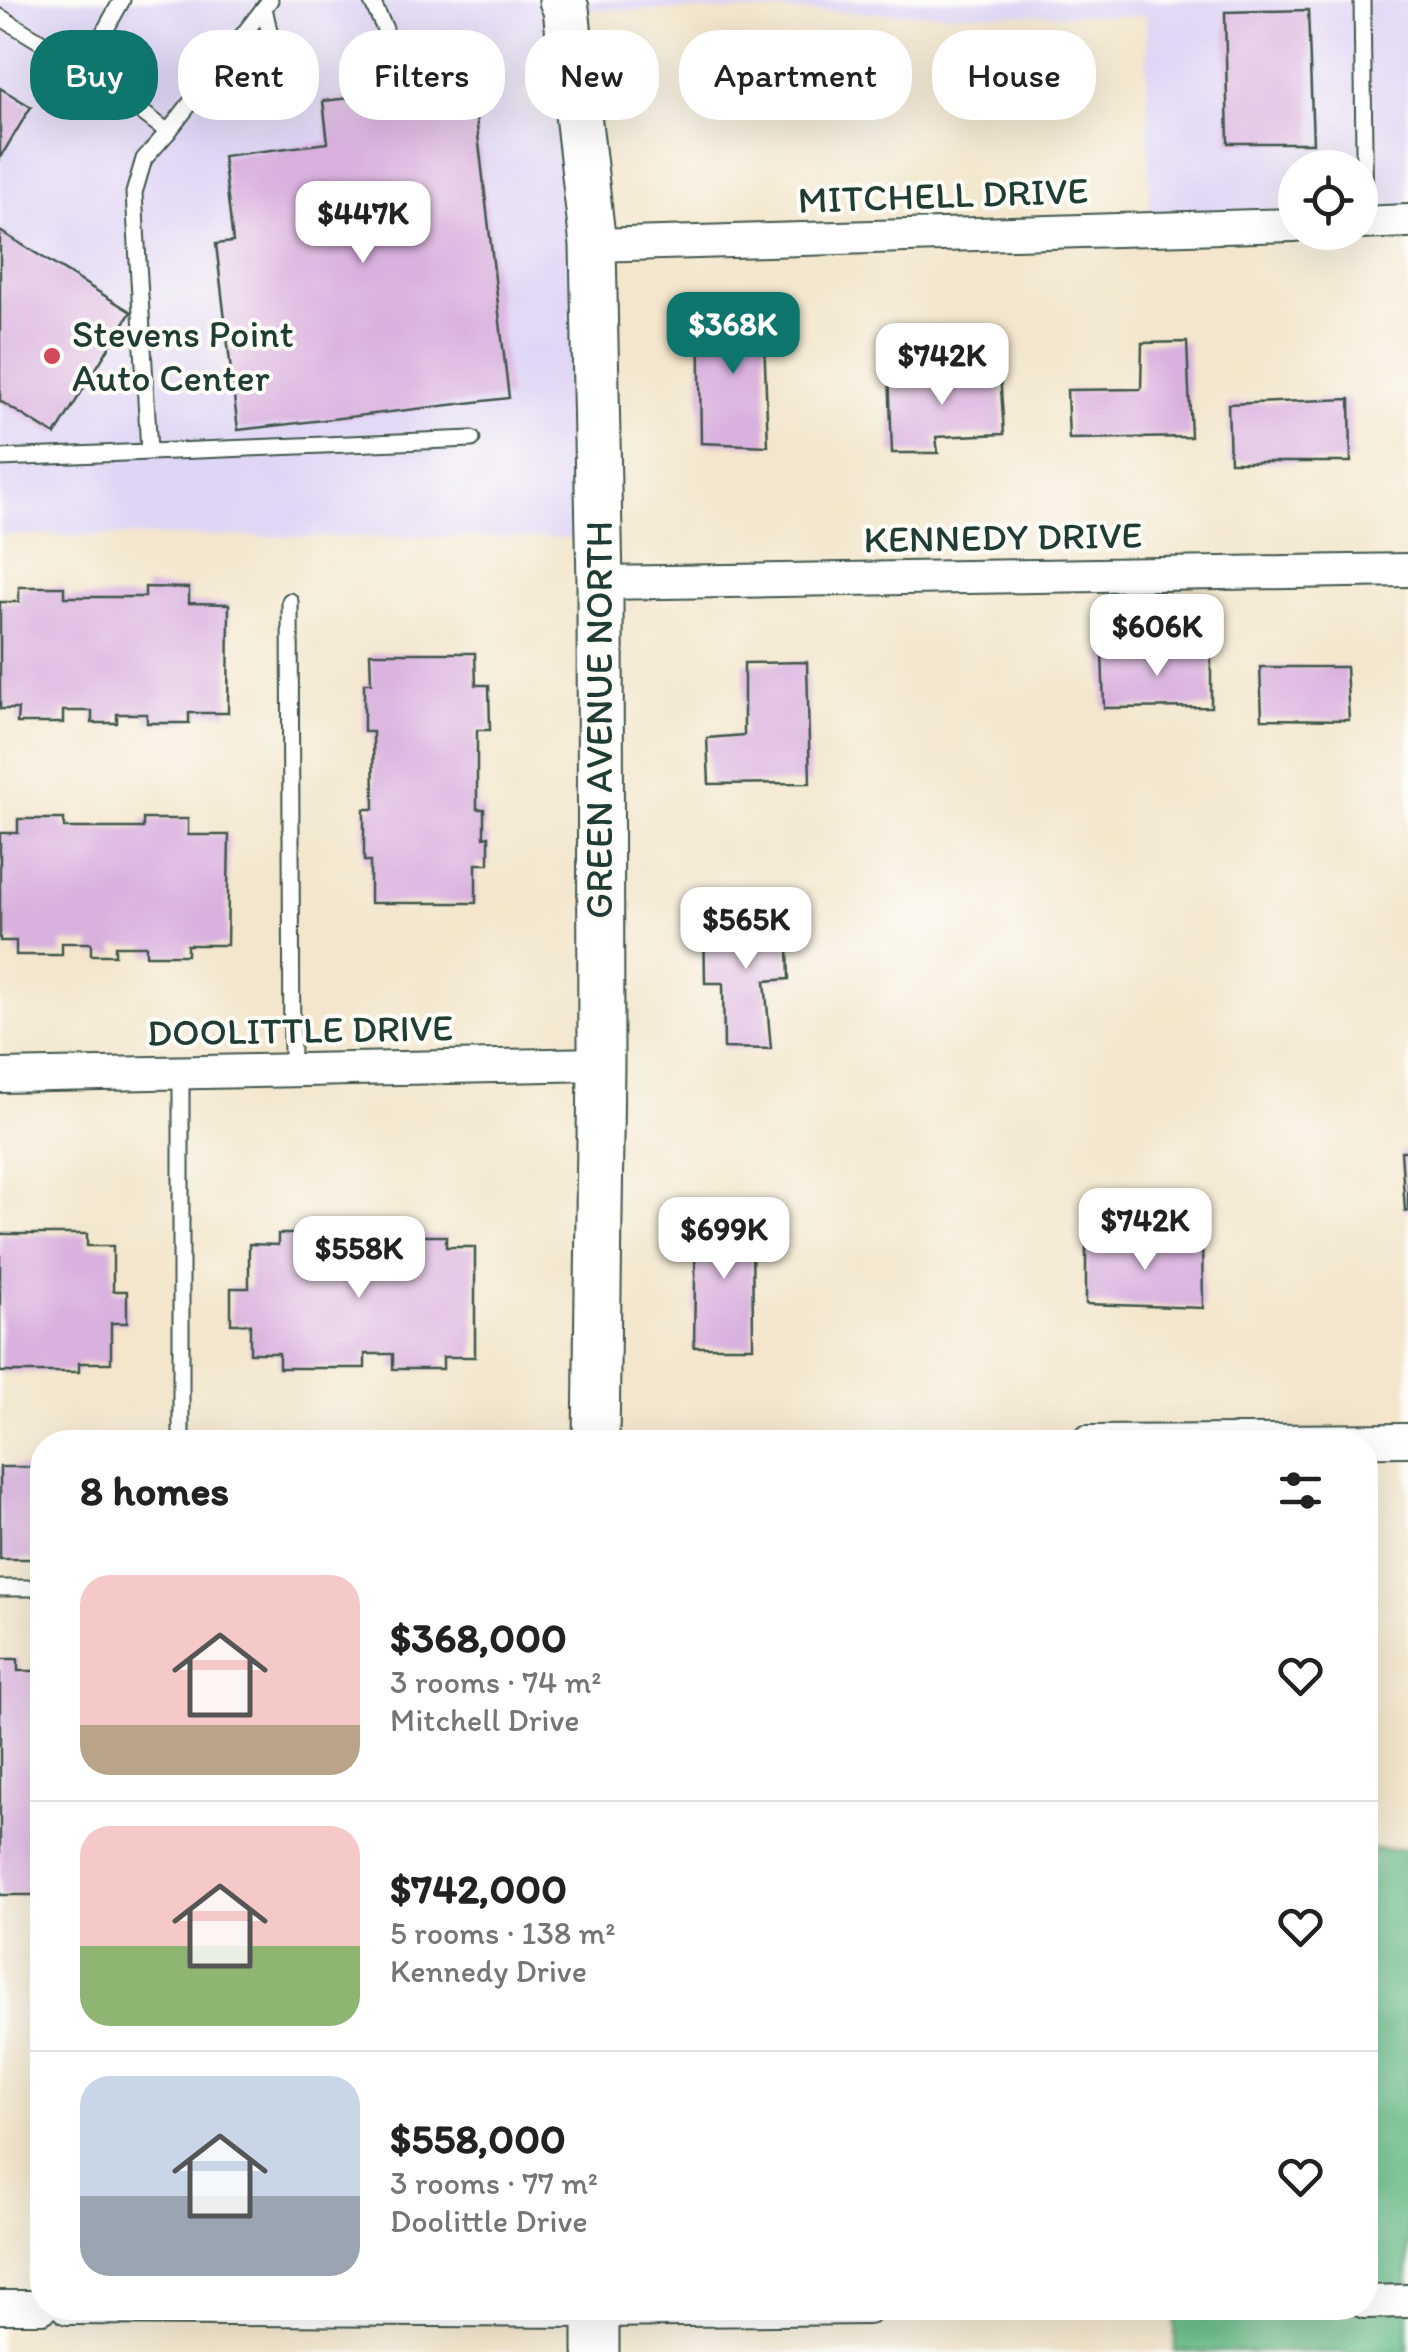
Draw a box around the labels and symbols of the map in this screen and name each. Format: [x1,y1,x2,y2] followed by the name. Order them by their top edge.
[797,167,1089,223] street label: MITCHELL DRIVE
[293,181,433,266] pin: $447K
[663,292,803,377] pin: $368K
[72,311,294,401] place label: Stevens Point Auto Center
[872,323,1012,408] pin: $742K
[41,345,63,367] marker: Stevens Point Auto Center
[863,512,1143,562] street label: KENNEDY DRIVE
[576,521,622,919] street label: GREEN AVENUE NORTH
[1087,594,1227,679] pin: $606K
[676,887,816,972] pin: $565K
[146,1004,454,1056] street label: DOOLITTLE DRIVE
[1075,1188,1215,1273] pin: $742K
[654,1197,794,1282] pin: $699K
[289,1216,429,1301] pin: $558K

